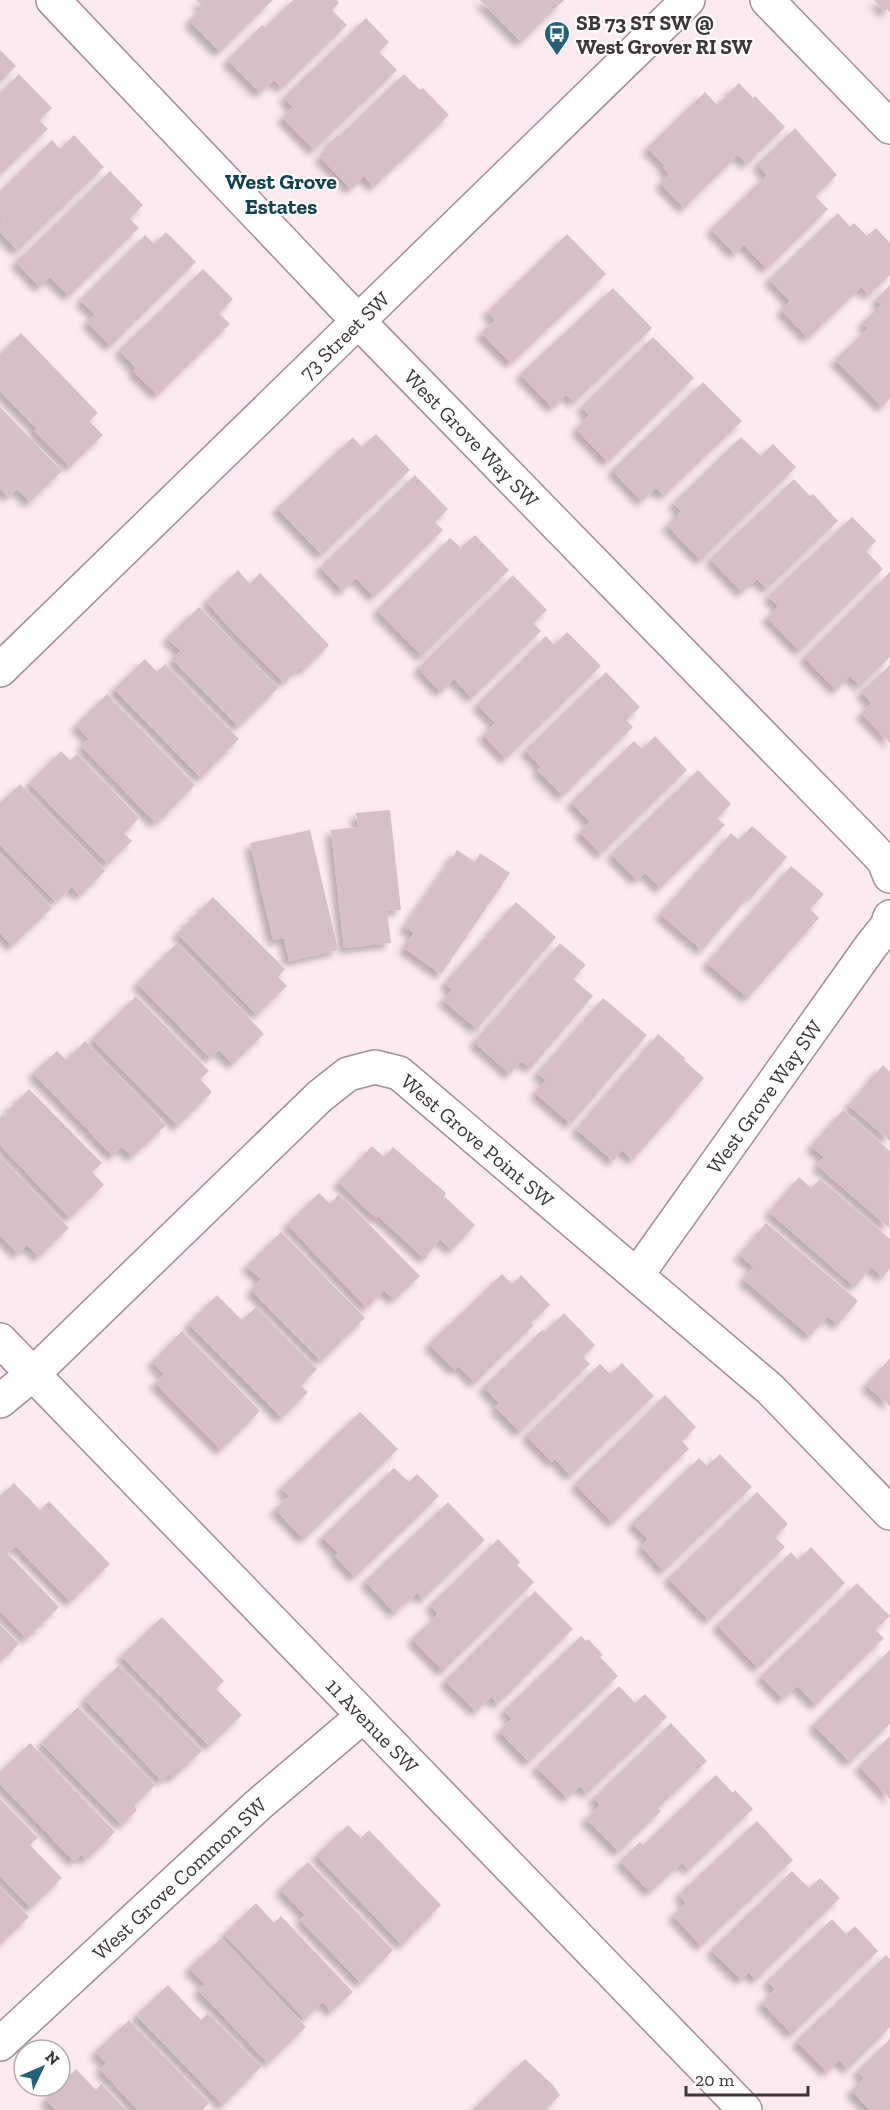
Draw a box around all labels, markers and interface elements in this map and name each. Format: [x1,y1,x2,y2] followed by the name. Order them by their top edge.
[576,10,753,59] place label: SB 73 ST SW @ West Grover RI SW
[542,19,572,57] bus stop icon: SB 73 ST SW @ West Grover RI SW
[225,168,337,220] district label: West Grove Estates
[294,285,394,384] street label: 73 Street SW
[399,364,545,512] street label: West Grove Way SW
[701,1015,827,1178] street label: West Grove Way SW
[396,1068,560,1212] street label: West Grove Point SW
[321,1673,425,1778] street label: 11 Avenue SW
[87,1791,271,1965] street label: West Grove Common SW
[12,2038,72,2098] north arrow
[41,2047,63,2069] text: N
[686,2059,808,2097] scale bar
[695,2069,735,2091] text: 20 m

